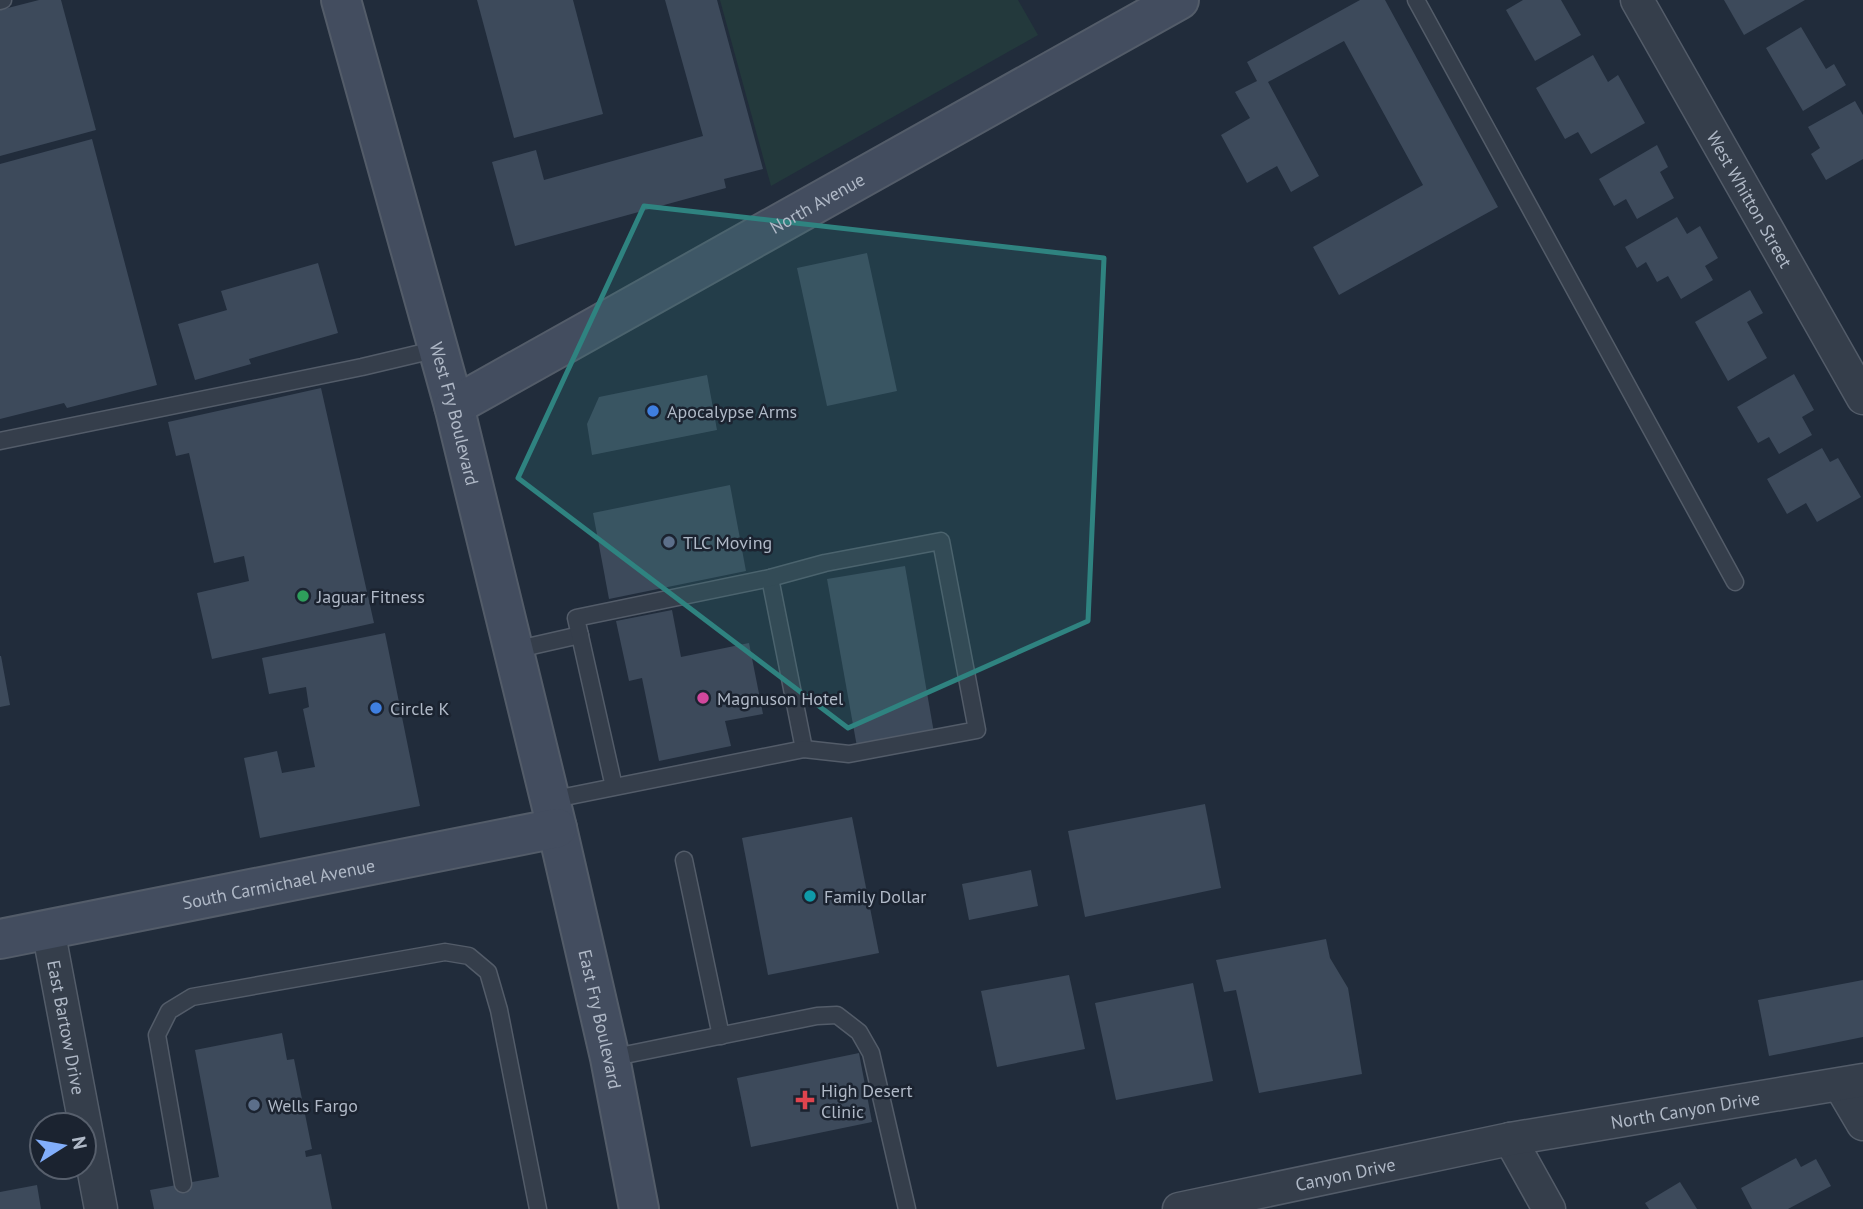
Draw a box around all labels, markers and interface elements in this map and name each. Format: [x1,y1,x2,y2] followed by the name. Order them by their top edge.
[1702,127,1798,272] street label: West Whitton Street
[766,167,868,238] street label: North Avenue
[425,339,484,488] street label: West Fry Boulevard
[667,400,797,423] place label: Apocalypse Arms
[645,403,661,419] marker: Apocalypse Arms
[683,531,772,554] place label: TLC Moving
[661,534,677,550] marker: TLC Moving
[316,585,425,608] place label: Jaguar Fitness
[295,588,311,604] marker: Jaguar Fitness
[717,687,844,710] place label: Magnuson Hotel
[695,690,711,706] marker: Magnuson Hotel
[390,697,450,720] place label: Circle K
[368,700,384,716] marker: Circle K
[180,853,377,914] street label: South Carmichael Avenue
[824,885,926,908] place label: Family Dollar
[802,888,818,904] marker: Family Dollar
[574,947,627,1091] street label: East Fry Boulevard
[43,958,91,1096] street label: East Bartow Drive
[821,1079,913,1123] place label: High Desert Clinic
[1609,1086,1762,1133] street label: North Canyon Drive
[795,1090,815,1110] marker: High Desert Clinic
[268,1094,358,1117] place label: Wells Fargo
[246,1097,262,1113] marker: Wells Fargo
[28,1111,98,1181] north arrow
[67,1134,93,1151] text: N
[1293,1152,1397,1196] street label: Canyon Drive

